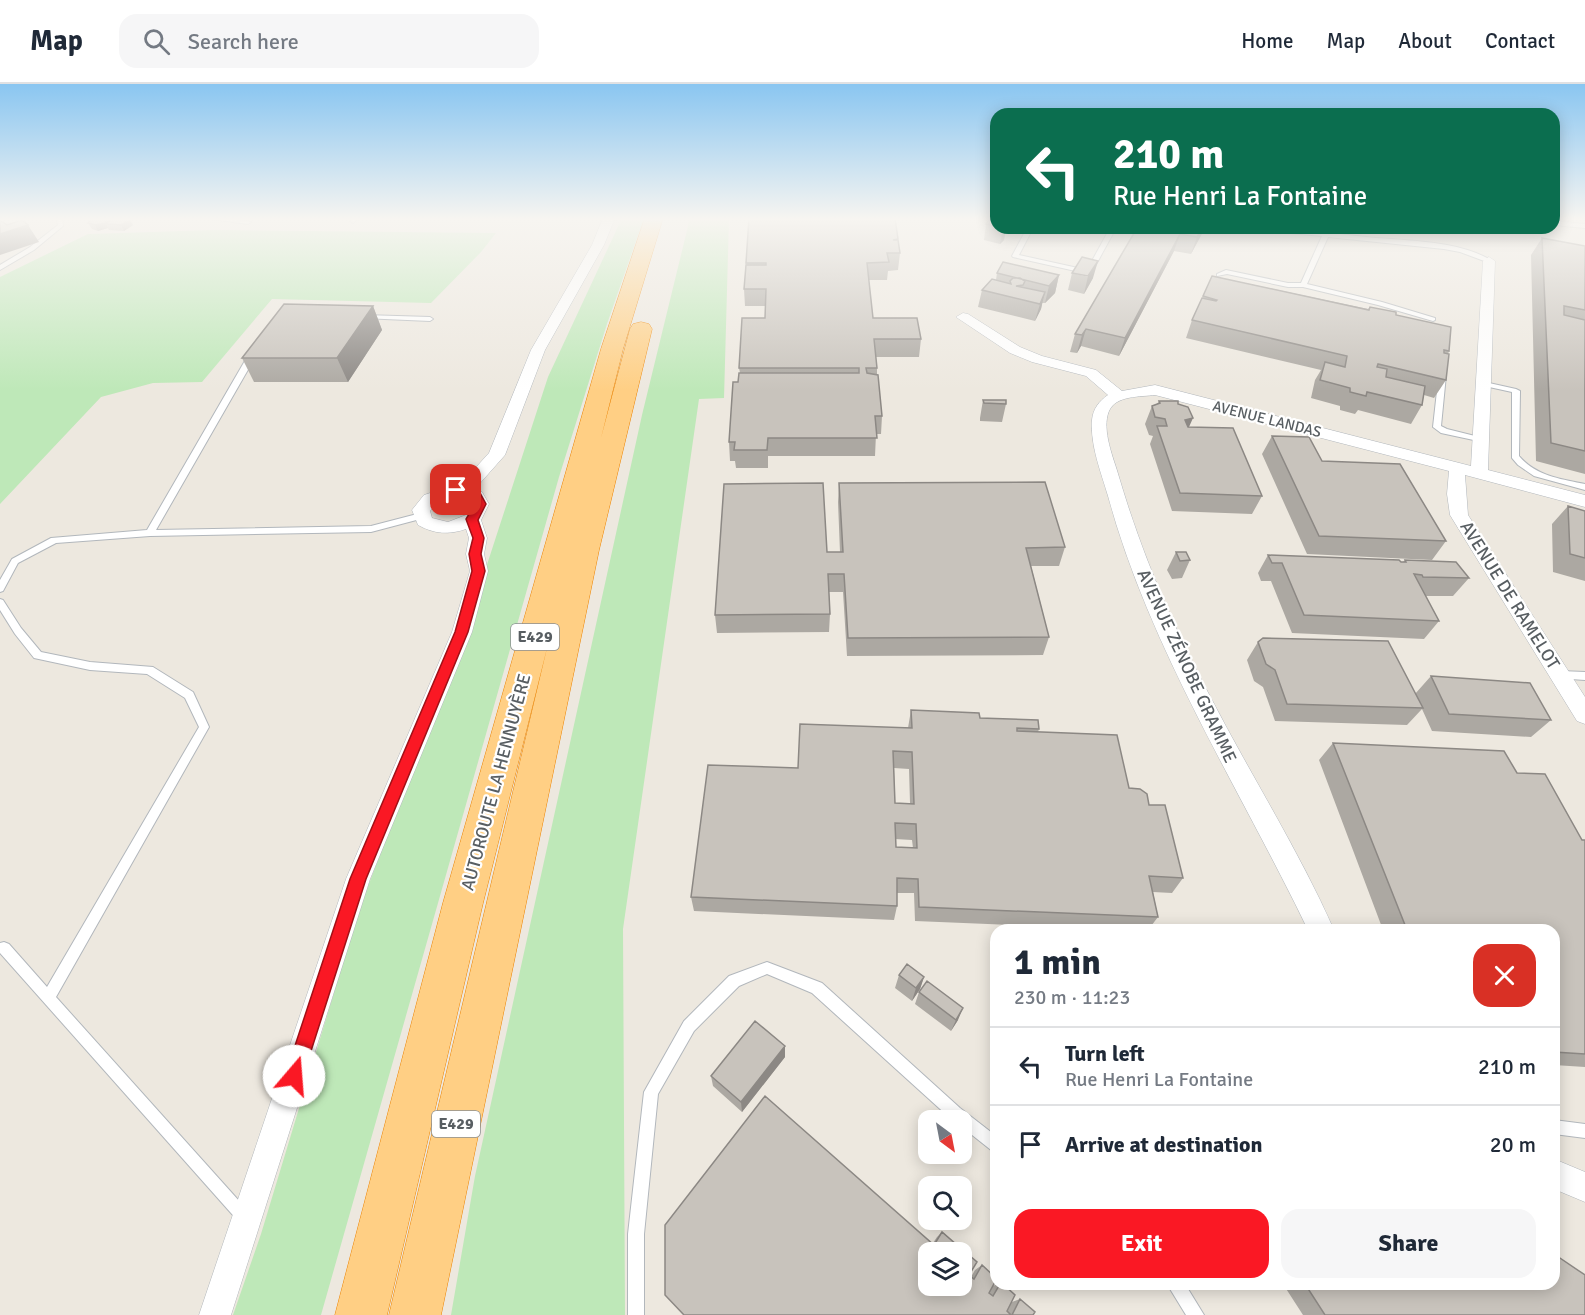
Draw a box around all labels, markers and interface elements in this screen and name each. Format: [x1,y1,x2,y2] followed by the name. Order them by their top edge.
[119,14,539,68] search box
[30,24,83,58] text: Map
[140,25,173,58] icon: search
[188,28,299,55] text: Search here
[1241,28,1294,54] text: Home
[1327,28,1365,54] text: Map
[1398,28,1452,54] text: About
[1485,28,1555,54] text: Contact
[1113,129,1224,180] text: 210 m
[1014,132,1092,210] icon: left
[1113,180,1367,213] text: Rue Henri La Fontaine
[1211,397,1323,441] street label: AVENUE LANDAS
[430,464,481,515] pin
[439,473,472,506] icon: arrive
[1455,517,1565,673] street label: AVENUE DE RAMELOT
[1132,566,1242,766] street label: AVENUE ZÉNOBE GRAMME
[511,624,559,650] road number: E429
[456,671,536,893] street label: AUTOROUTE LA HENNUYÈRE
[1014,940,1101,985] text: 1 min
[1473,944,1536,1007] button: close
[1014,985,1130,1010] text: 230 m · 11:23
[1065,1040,1145,1067] text: Turn left
[262,1044,326,1108] position arrow
[1014,1050,1047,1083] icon: left
[1478,1053,1536,1080] text: 210 m
[1065,1067,1253,1092] text: Rue Henri La Fontaine
[918,1110,972,1164] north arrow
[918,1110,972,1296] map controls
[432,1111,480,1137] road number: E429
[1014,1128,1047,1161] icon: arrive
[1065,1131,1262,1158] text: Arrive at destination
[1490,1131,1536,1158] text: 20 m
[918,1176,972,1230] button: search
[1014,1209,1269,1278] button: Exit
[1281,1209,1536,1278] button: Share
[918,1242,972,1296] button: layers

